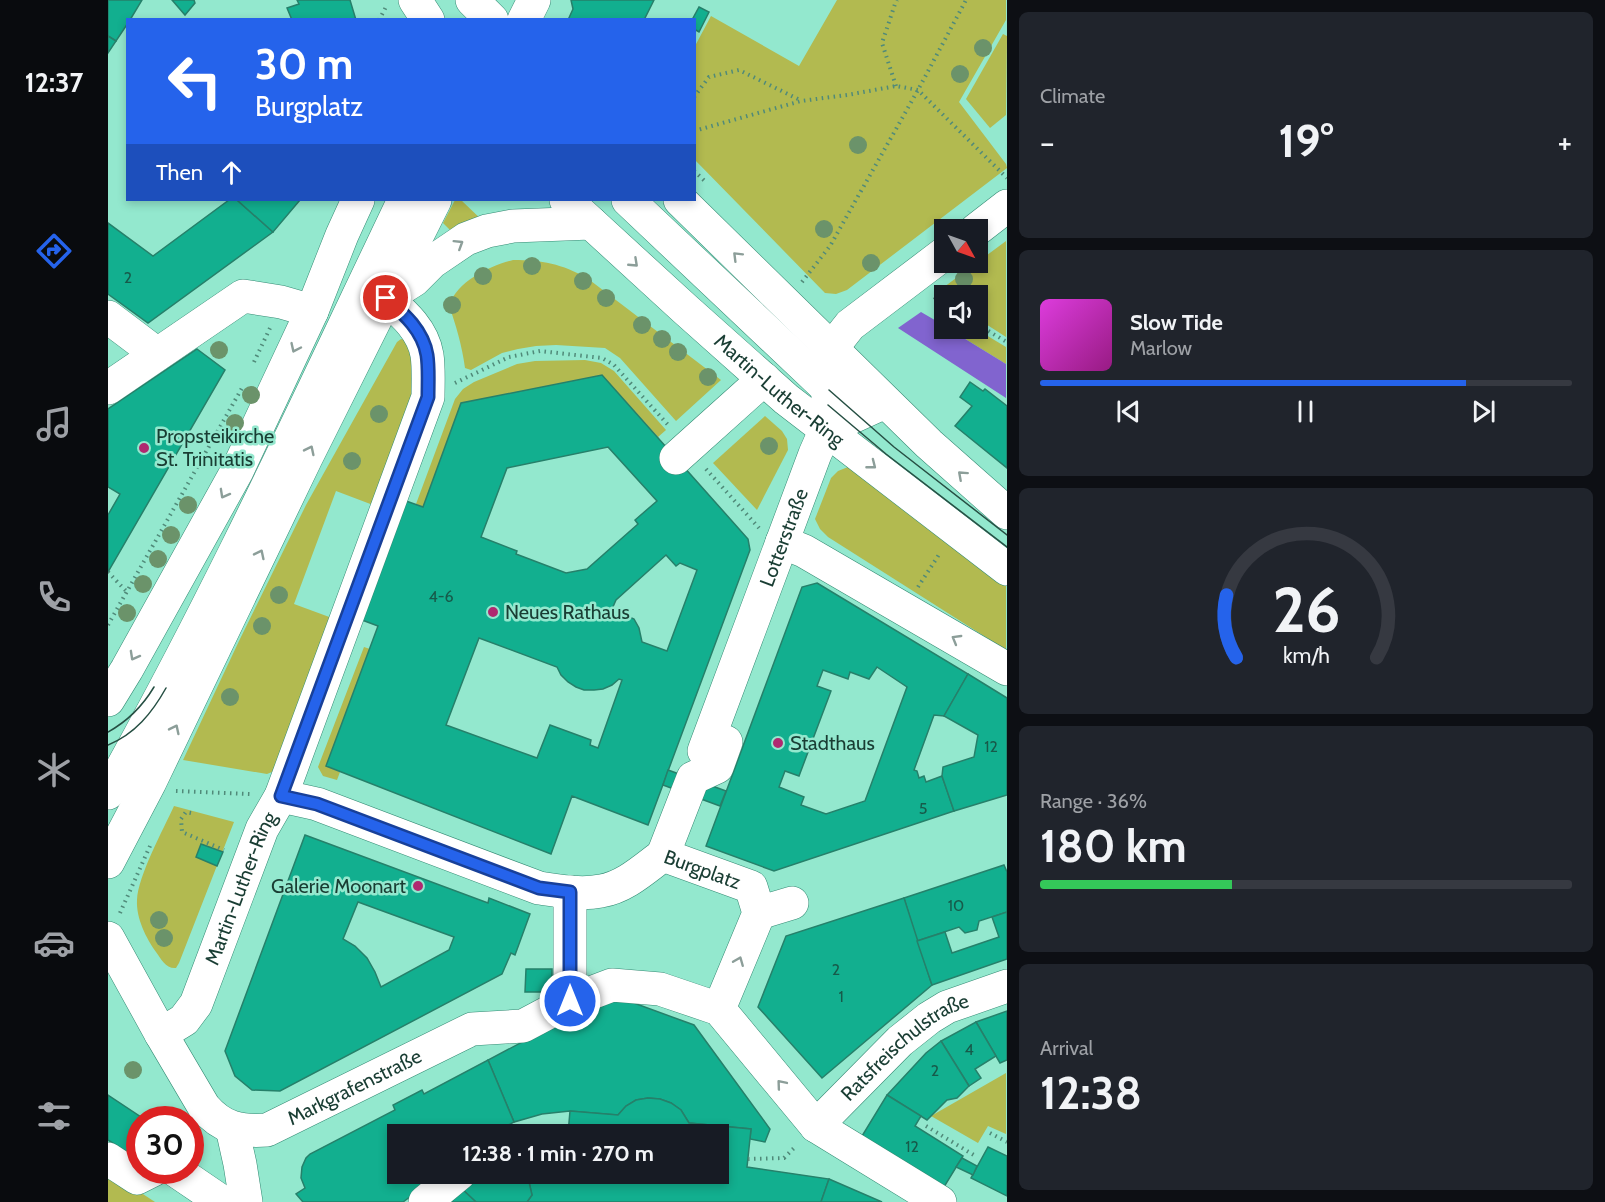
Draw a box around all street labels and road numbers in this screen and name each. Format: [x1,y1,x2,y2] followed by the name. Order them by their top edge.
[709,329,850,452] street label: Martin-Luther-Ring
[755,485,813,590] street label: Lotterstraße
[200,806,282,968] street label: Martin-Luther-Ring
[661,844,744,894] street label: Burgplatz
[836,988,972,1106] street label: Ratsfreischulstraße
[283,1044,425,1130] street label: Markgrafenstraße

